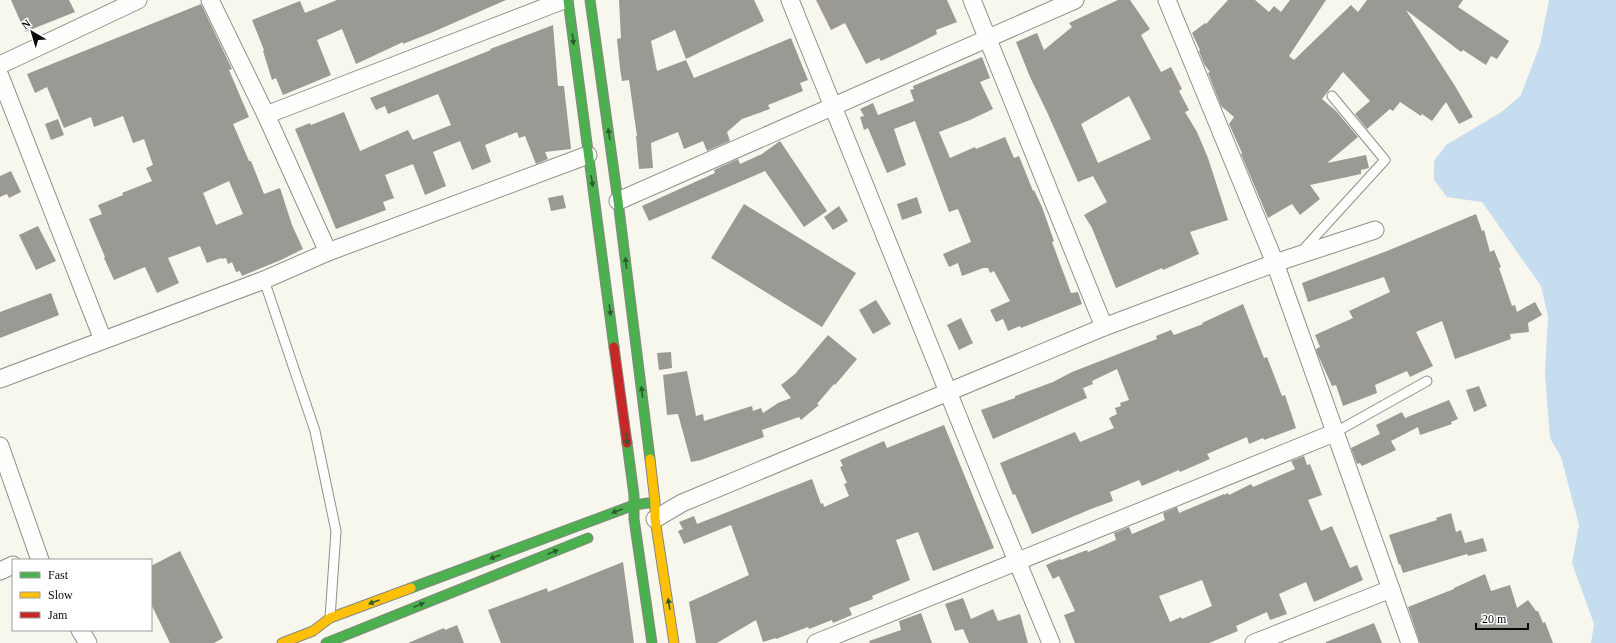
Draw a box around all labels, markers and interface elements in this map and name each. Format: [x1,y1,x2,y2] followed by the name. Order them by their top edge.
[12,12,52,52] north arrow
[19,17,33,31] text: N
[570,33,576,45] one-way arrow
[606,128,612,140] one-way arrow
[590,175,596,187] one-way arrow
[623,257,629,269] one-way arrow
[607,304,613,316] one-way arrow
[638,386,645,398] one-way arrow
[624,433,630,445] one-way arrow
[611,509,623,515] one-way arrow
[547,548,559,554] one-way arrow
[489,554,501,560] one-way arrow
[12,559,152,631] legend
[48,568,69,582] text: Fast
[48,588,73,602] text: Slow
[666,598,672,610] one-way arrow
[367,599,379,605] one-way arrow
[414,602,426,608] one-way arrow
[1476,605,1528,631] scale bar
[48,608,68,622] text: Jam
[1482,612,1507,626] text: 20 m

